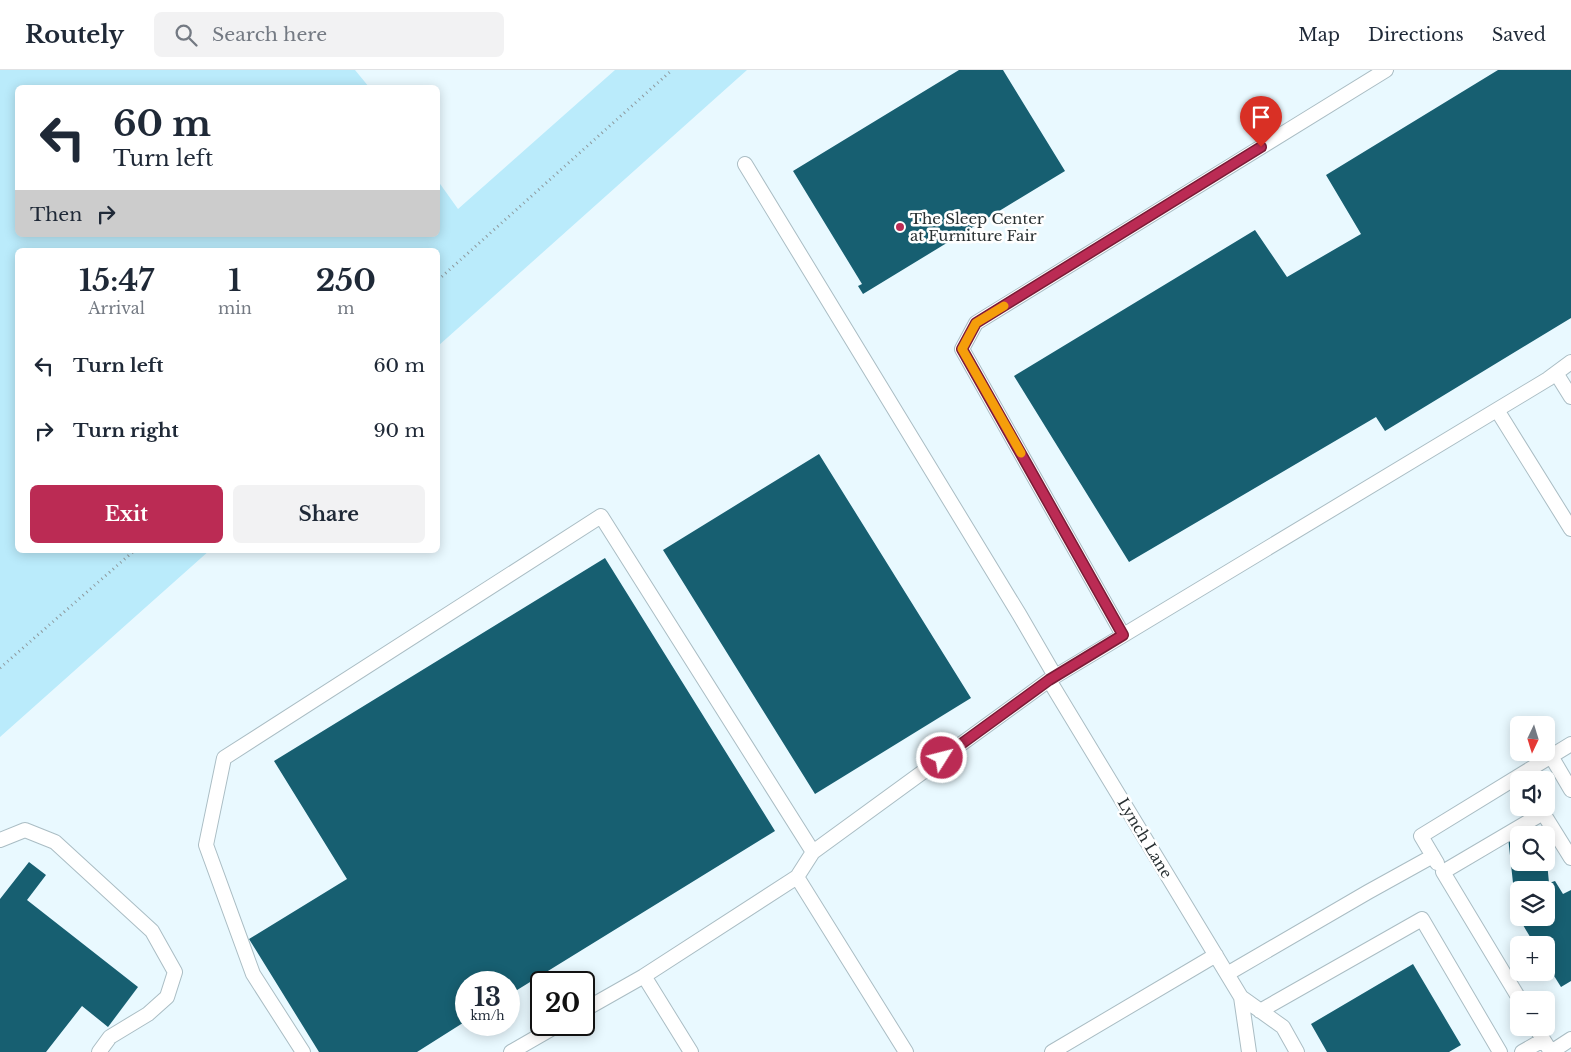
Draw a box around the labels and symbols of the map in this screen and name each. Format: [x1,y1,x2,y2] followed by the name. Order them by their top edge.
[1240,96,1282,147] pin
[910,209,1045,245] place label: The Sleep Center at Furniture Fair
[894,221,906,233] marker: The Sleep Center at Furniture Fair
[1510,716,1555,761] north arrow
[915,731,967,783] position arrow
[1114,794,1176,882] street label: Lynch Lane
[530,971,595,1036] speed limit sign: 20

